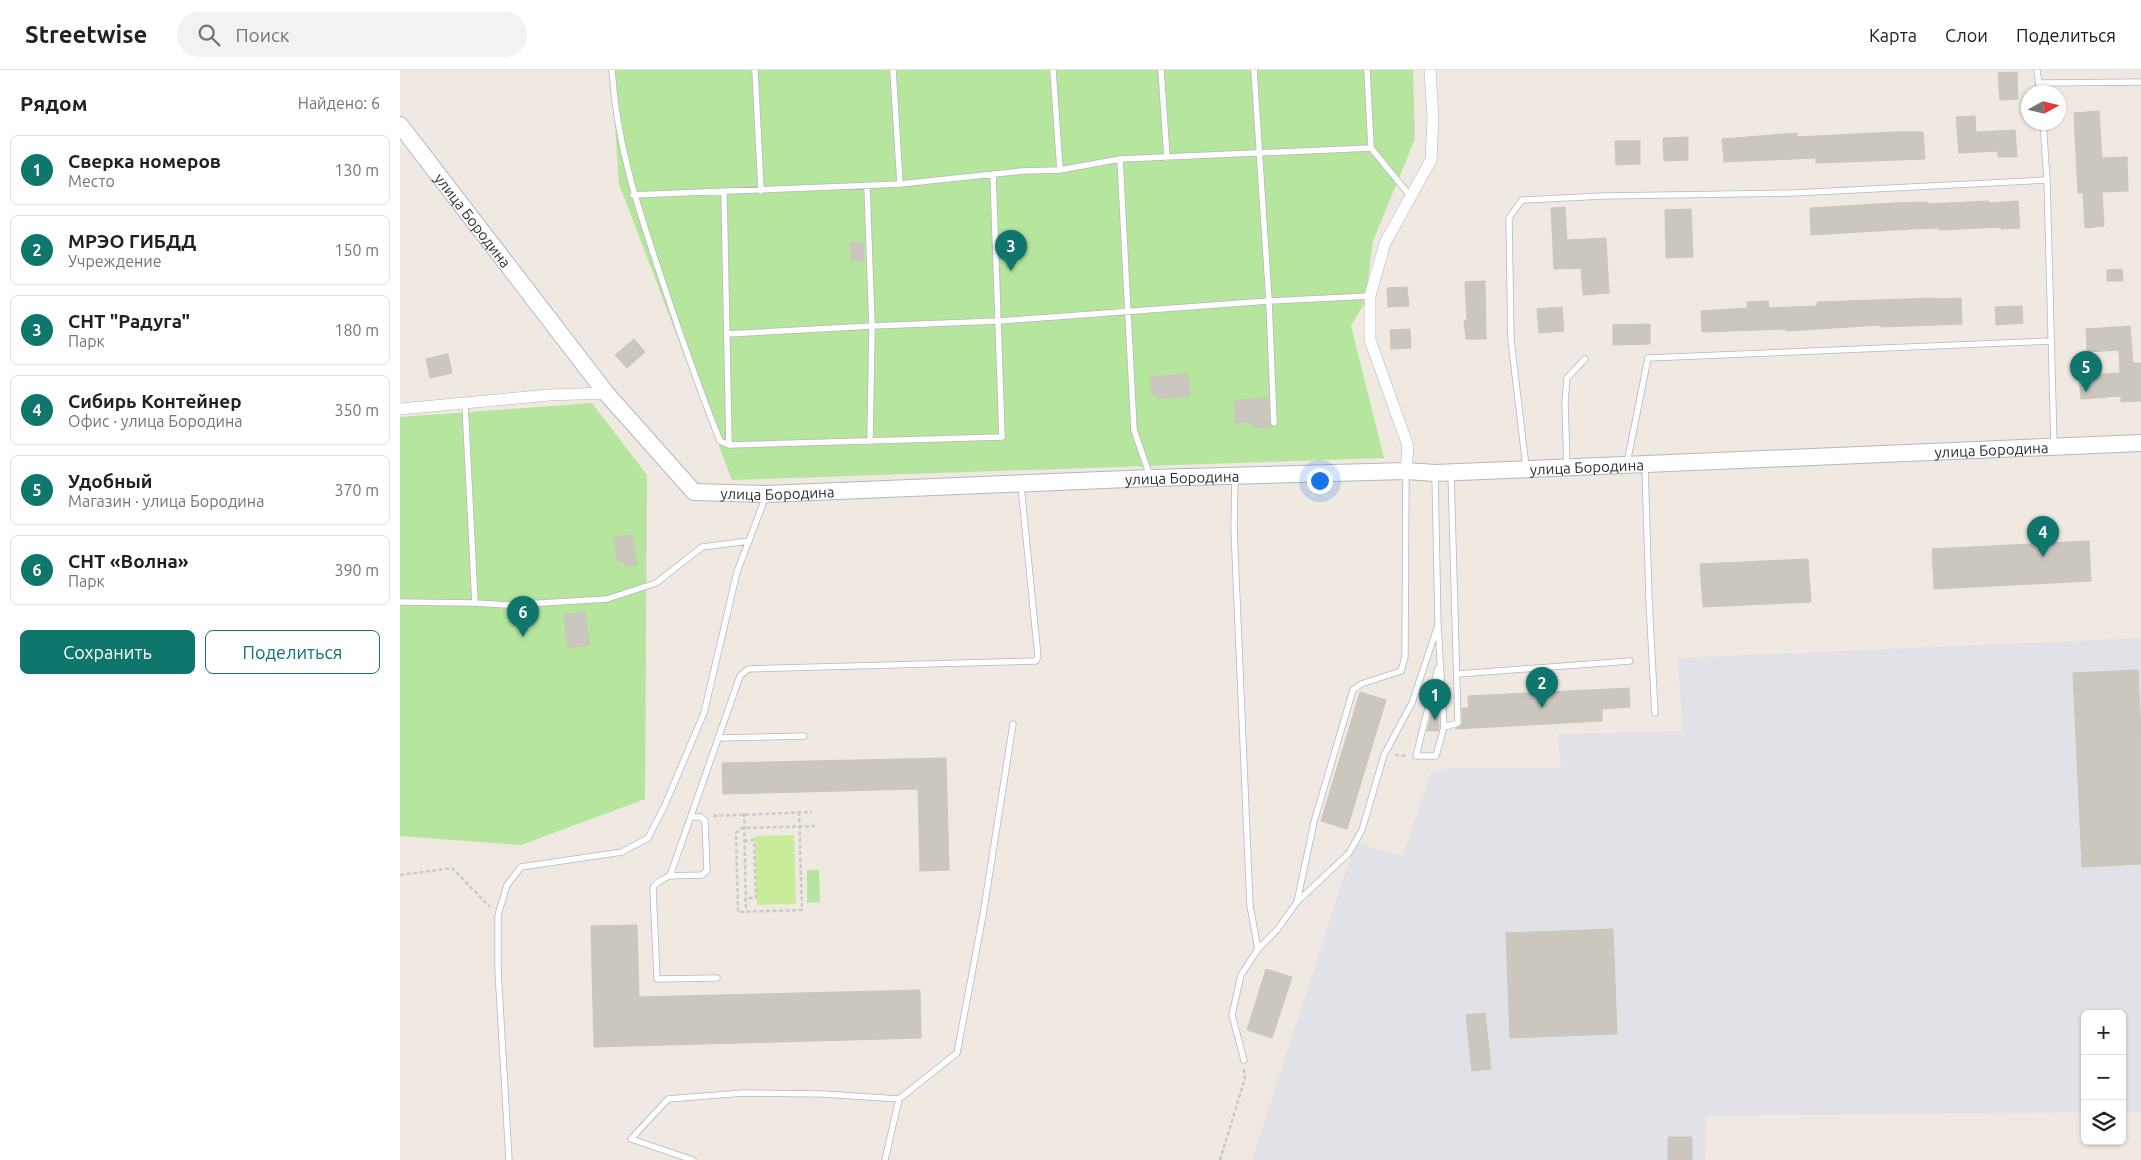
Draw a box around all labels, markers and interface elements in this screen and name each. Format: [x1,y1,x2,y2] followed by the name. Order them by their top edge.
[177,12,527,57] search box
[25,21,147,48] text: Streetwise
[195,21,223,49] icon: search
[235,24,290,46] text: Поиск
[1869,25,1917,45] text: Карта
[1945,25,1988,45] text: Слои
[2016,25,2116,45] text: Поделиться
[2021,85,2066,130] north arrow
[20,91,88,115] text: Рядом
[298,94,380,112] text: Найдено: 6
[68,150,221,172] text: Сверка номеров
[32,161,42,179] text: 1
[334,161,379,179] text: 130 m
[432,170,515,271] street label: улица Бородина
[68,172,115,190] text: Место
[68,230,196,252] text: МРЭО ГИБДД
[995,230,1027,271] pin: 3
[32,241,42,259] text: 2
[334,241,379,259] text: 150 m
[68,252,162,270] text: Учреждение
[68,310,190,332] text: СНТ "Радуга"
[32,321,42,339] text: 3
[334,321,379,339] text: 180 m
[68,332,105,350] text: Парк
[2070,351,2102,392] pin: 5
[68,390,242,412] text: Сибирь Контейнер
[32,401,42,419] text: 4
[334,401,379,419] text: 350 m
[68,412,243,430] text: Офис · улица Бородина
[1934,438,2049,460] street label: улица Бородина
[1529,456,1644,477] street label: улица Бородина
[1125,467,1240,488] street label: улица Бородина
[1307,468,1333,494] your location
[68,470,152,492] text: Удобный
[32,481,42,499] text: 5
[334,481,379,499] text: 370 m
[720,483,835,503] street label: улица Бородина
[68,492,264,510] text: Магазин · улица Бородина
[2027,516,2059,557] pin: 4
[68,550,189,572] text: СНТ «Волна»
[32,561,42,579] text: 6
[334,561,379,579] text: 390 m
[68,572,105,590] text: Парк
[507,596,539,637] pin: 6
[20,630,195,674] button: Сохранить
[205,630,380,674] button: Поделиться
[1526,667,1558,708] pin: 2
[1419,679,1451,720] pin: 1
[2081,1010,2126,1145] map controls
[2081,1010,2126,1055] button: +
[2081,1055,2126,1100] button: −
[2081,1100,2126,1145] button: layers

